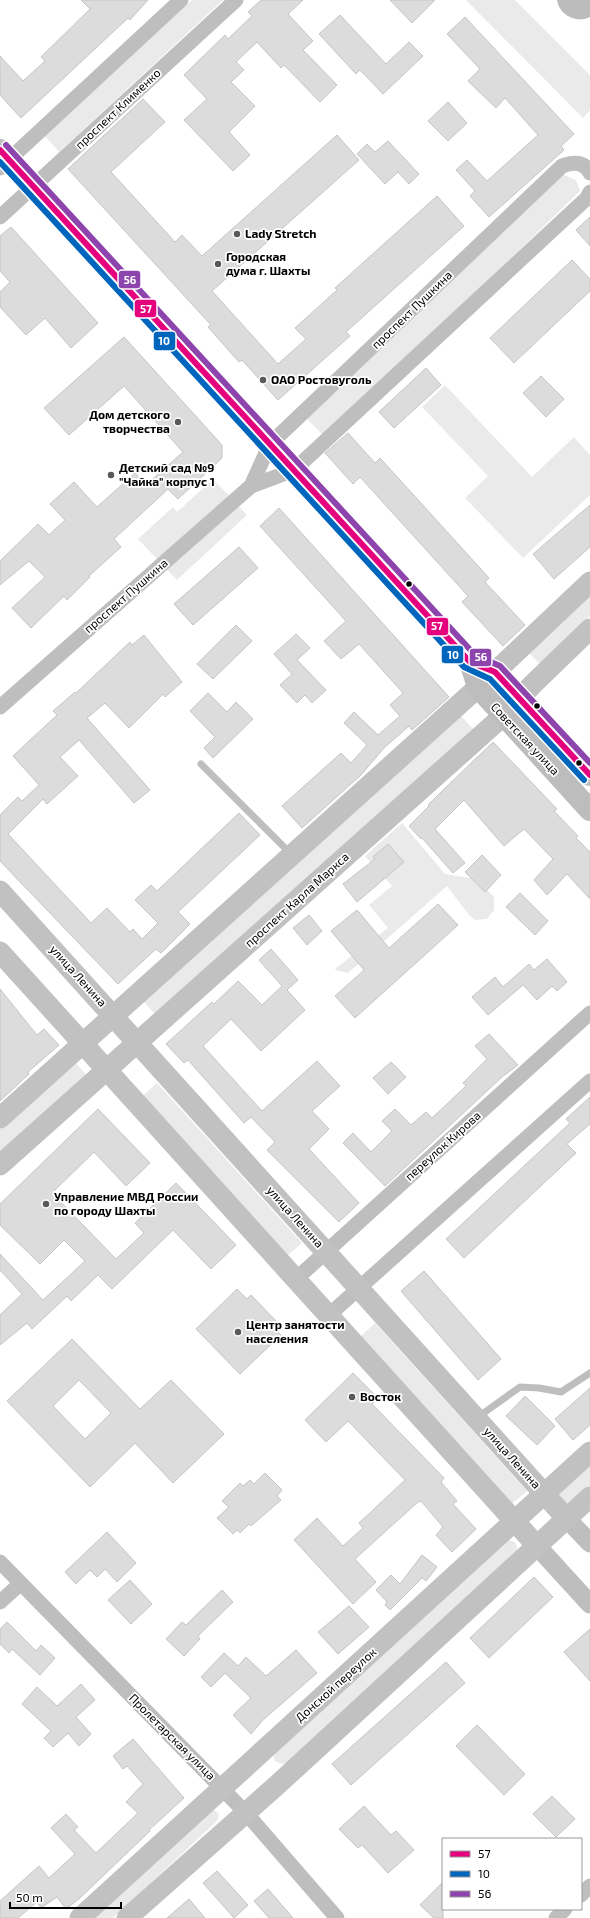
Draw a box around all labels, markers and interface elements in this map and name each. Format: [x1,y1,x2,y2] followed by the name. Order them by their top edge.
[72,65,163,151] street label: проспект Клименко
[245,226,317,241] place label: Lady Stretch
[232,229,242,239] marker: Lady Stretch
[226,249,310,277] place label: Городская дума г. Шахты
[213,259,223,269] marker: Городская дума г. Шахты
[368,267,455,352] street label: проспект Пушкина
[118,270,141,289] line badge: 56
[124,273,137,286] text: 56
[134,299,157,318] line badge: 57
[140,302,152,315] text: 57
[153,331,176,351] line badge: 10
[158,334,170,347] text: 10
[271,372,372,386] place label: ОАО Ростовуголь
[258,375,268,385] marker: ОАО Ростовуголь
[89,407,170,435] place label: Дом детского творчества
[173,417,183,427] marker: Дом детского творчества
[119,460,215,488] place label: Детский сад №9 "Чайка" корпус 1
[106,470,116,480] marker: Детский сад №9 "Чайка" корпус 1
[81,555,171,636] street label: проспект Пушкина
[404,579,414,589] unlabelled marker
[426,617,449,636] line badge: 57
[431,619,443,632] text: 57
[441,645,464,664] line badge: 10
[447,648,459,661] text: 10
[469,648,492,667] line badge: 56
[475,650,488,663] text: 56
[488,699,563,778] street label: Советская улица
[532,701,542,711] unlabelled marker
[574,758,584,768] unlabelled marker
[242,849,351,950] street label: проспект Карла Маркса
[47,942,110,1010] street label: улица Ленина
[402,1108,484,1184] street label: переулок Кирова
[264,1183,327,1251] street label: улица Ленина
[54,1189,198,1217] place label: Управление МВД России по городу Шахты
[41,1199,51,1209] marker: Управление МВД России по городу Шахты
[246,1317,345,1345] place label: Центр занятости населения
[233,1327,243,1337] marker: Центр занятости населения
[360,1389,401,1403] place label: Восток
[347,1392,357,1402] marker: Восток
[481,1424,544,1492] street label: улица Ленина
[292,1644,380,1725] street label: Донской переулок
[126,1690,219,1783] street label: Пролетарская улица
[442,1838,582,1910] legend
[478,1846,491,1860] text: 57
[478,1866,490,1880] text: 10
[10,1884,121,1910] scale bar
[478,1886,491,1900] text: 56
[16,1890,43,1904] text: 50 m

